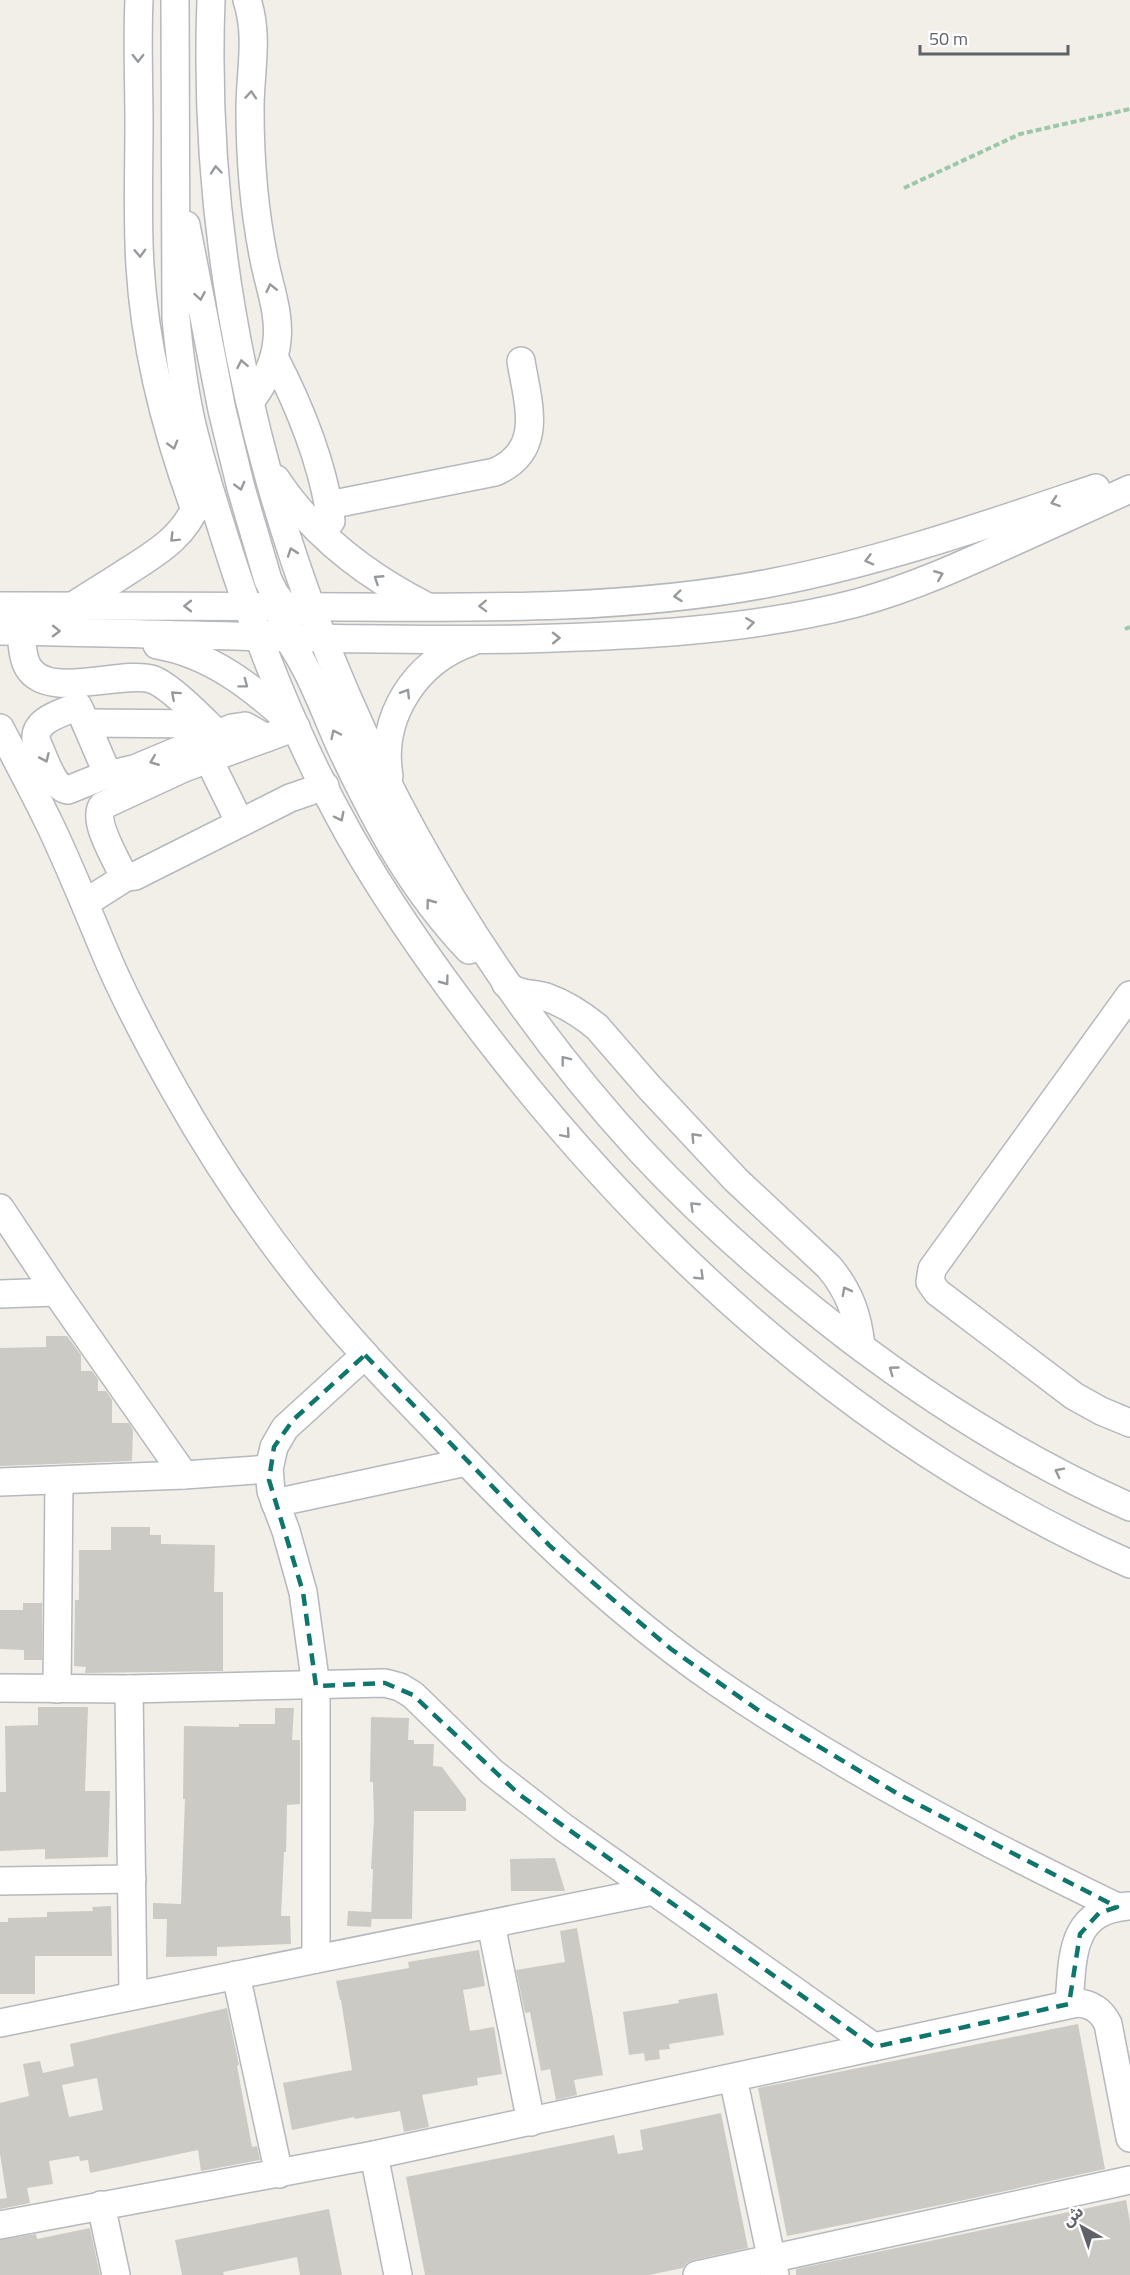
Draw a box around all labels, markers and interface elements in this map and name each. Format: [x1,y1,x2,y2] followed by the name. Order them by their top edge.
[920,18,1068,56] scale bar
[929,25,968,52] text: 50 m
[132,54,144,63] one-way arrow
[244,90,257,99] one-way arrow
[209,166,222,175] one-way arrow
[133,249,146,258] one-way arrow
[265,283,278,293] one-way arrow
[193,290,206,300] one-way arrow
[236,359,249,369] one-way arrow
[166,439,178,450] one-way arrow
[233,481,246,491] one-way arrow
[1050,494,1061,507] one-way arrow
[171,531,182,542] one-way arrow
[286,547,299,558] one-way arrow
[864,553,875,565] one-way arrow
[932,570,943,582] one-way arrow
[374,576,385,587] one-way arrow
[673,589,682,602] one-way arrow
[183,600,192,612] one-way arrow
[478,600,487,613] one-way arrow
[746,617,755,629] one-way arrow
[52,625,61,638] one-way arrow
[551,632,560,644] one-way arrow
[237,676,248,687] one-way arrow
[399,689,411,699] one-way arrow
[171,691,181,702] one-way arrow
[330,729,342,740] one-way arrow
[37,752,49,763] one-way arrow
[150,754,161,766] one-way arrow
[333,811,345,822] one-way arrow
[426,899,437,910] one-way arrow
[438,975,449,986] one-way arrow
[561,1056,572,1067] one-way arrow
[559,1127,570,1138] one-way arrow
[691,1134,702,1144] one-way arrow
[691,1202,701,1213] one-way arrow
[693,1268,704,1279] one-way arrow
[842,1287,853,1297] one-way arrow
[888,1366,899,1377] one-way arrow
[1054,1468,1065,1480] one-way arrow
[1052,2197,1112,2257] north arrow
[1056,2199,1089,2232] text: ش

